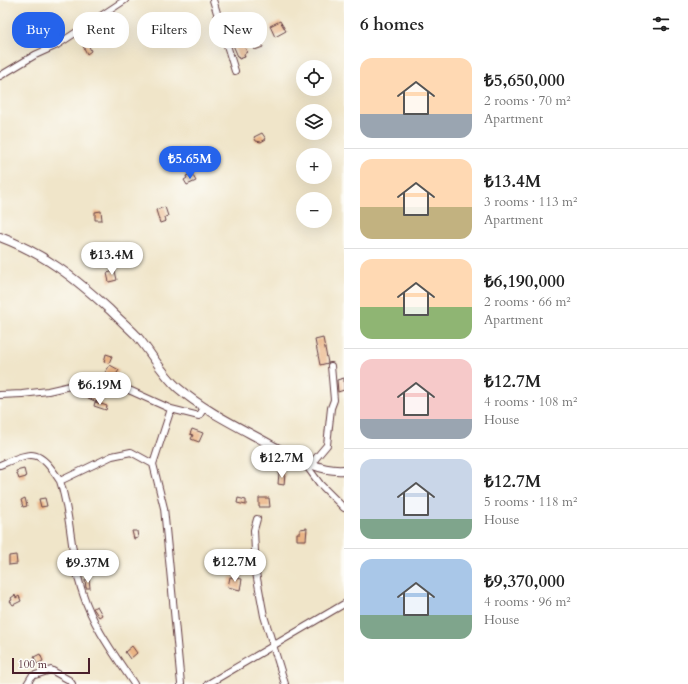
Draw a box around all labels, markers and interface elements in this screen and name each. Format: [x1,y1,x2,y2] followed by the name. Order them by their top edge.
[12,12,65,48] chip: Buy
[73,12,129,48] chip: Rent
[137,12,201,48] chip: Filters
[209,12,267,48] chip: New
[360,13,424,36] text: 6 homes
[650,13,672,35] icon: filters
[296,60,332,228] map controls
[296,60,332,96] button: locate
[484,69,565,92] text: ₺5,650,000
[392,74,440,122] icon: home
[484,92,571,110] text: 2 rooms · 70 m²
[296,104,332,140] button: layers
[484,110,543,128] text: Apartment
[157,146,223,180] pin: ₺5.65M
[296,148,332,184] button: +
[168,150,212,168] text: ₺5.65M
[484,170,541,193] text: ₺13.4M
[392,175,440,223] icon: home
[296,192,332,228] button: −
[484,193,577,211] text: 3 rooms · 113 m²
[484,211,543,229] text: Apartment
[79,242,145,276] pin: ₺13.4M
[90,246,134,264] text: ₺13.4M
[484,270,565,293] text: ₺6,190,000
[392,275,440,323] icon: home
[484,293,571,311] text: 2 rooms · 66 m²
[484,311,543,329] text: Apartment
[484,370,541,393] text: ₺12.7M
[67,372,133,406] pin: ₺6.19M
[392,375,440,423] icon: home
[78,376,122,394] text: ₺6.19M
[484,393,577,411] text: 4 rooms · 108 m²
[484,411,519,429] text: House
[249,445,315,479] pin: ₺12.7M
[260,449,304,467] text: ₺12.7M
[484,470,541,493] text: ₺12.7M
[392,475,440,523] icon: home
[484,493,577,511] text: 5 rooms · 118 m²
[484,511,519,529] text: House
[202,549,268,583] pin: ₺12.7M
[55,550,121,584] pin: ₺9.37M
[213,553,257,571] text: ₺12.7M
[66,554,110,572] text: ₺9.37M
[484,570,565,593] text: ₺9,370,000
[392,575,440,623] icon: home
[484,593,571,611] text: 4 rooms · 96 m²
[484,611,519,629] text: House
[12,656,90,675] scale bar
[18,657,47,672] text: 100 m

